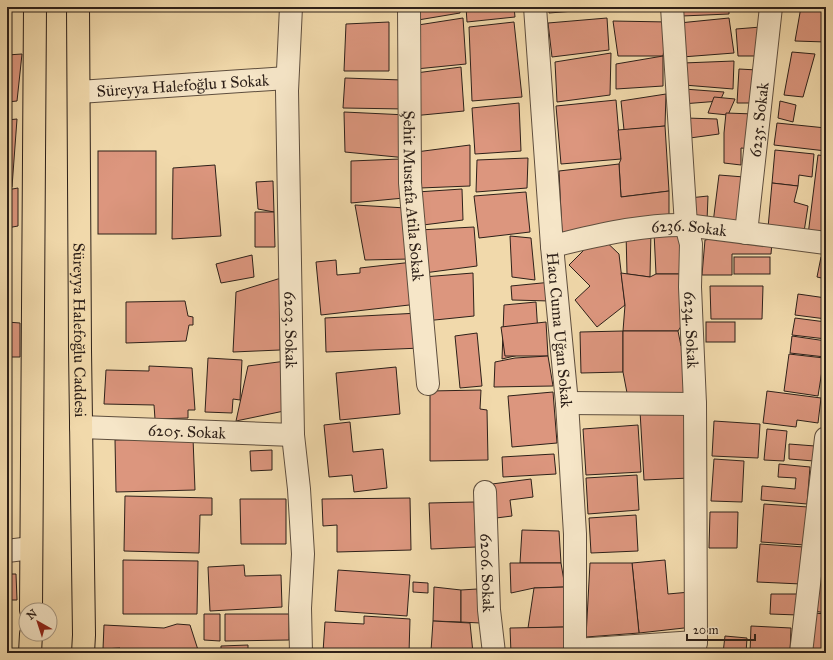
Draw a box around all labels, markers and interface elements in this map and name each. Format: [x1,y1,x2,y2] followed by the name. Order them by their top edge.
[96,70,270,101] street label: Süreyya Halefoğlu 1 Sokak
[745,81,773,158] street label: 6235. Sokak
[400,110,428,283] street label: Şehit Mustafa Atila Sokak
[650,216,729,240] street label: 6236. Sokak
[69,243,90,418] street label: Süreyya Halefoğlu Caddesi
[543,251,576,409] street label: Hacı Cuma Uğan Sokak
[280,291,301,369] street label: 6203. Sokak
[680,291,703,370] street label: 6234. Sokak
[147,421,227,442] street label: 6205. Sokak
[476,533,498,613] street label: 6206. Sokak
[18,602,58,642] north arrow
[24,606,40,623] text: N
[687,616,755,642] scale bar
[693,623,719,637] text: 20 m

